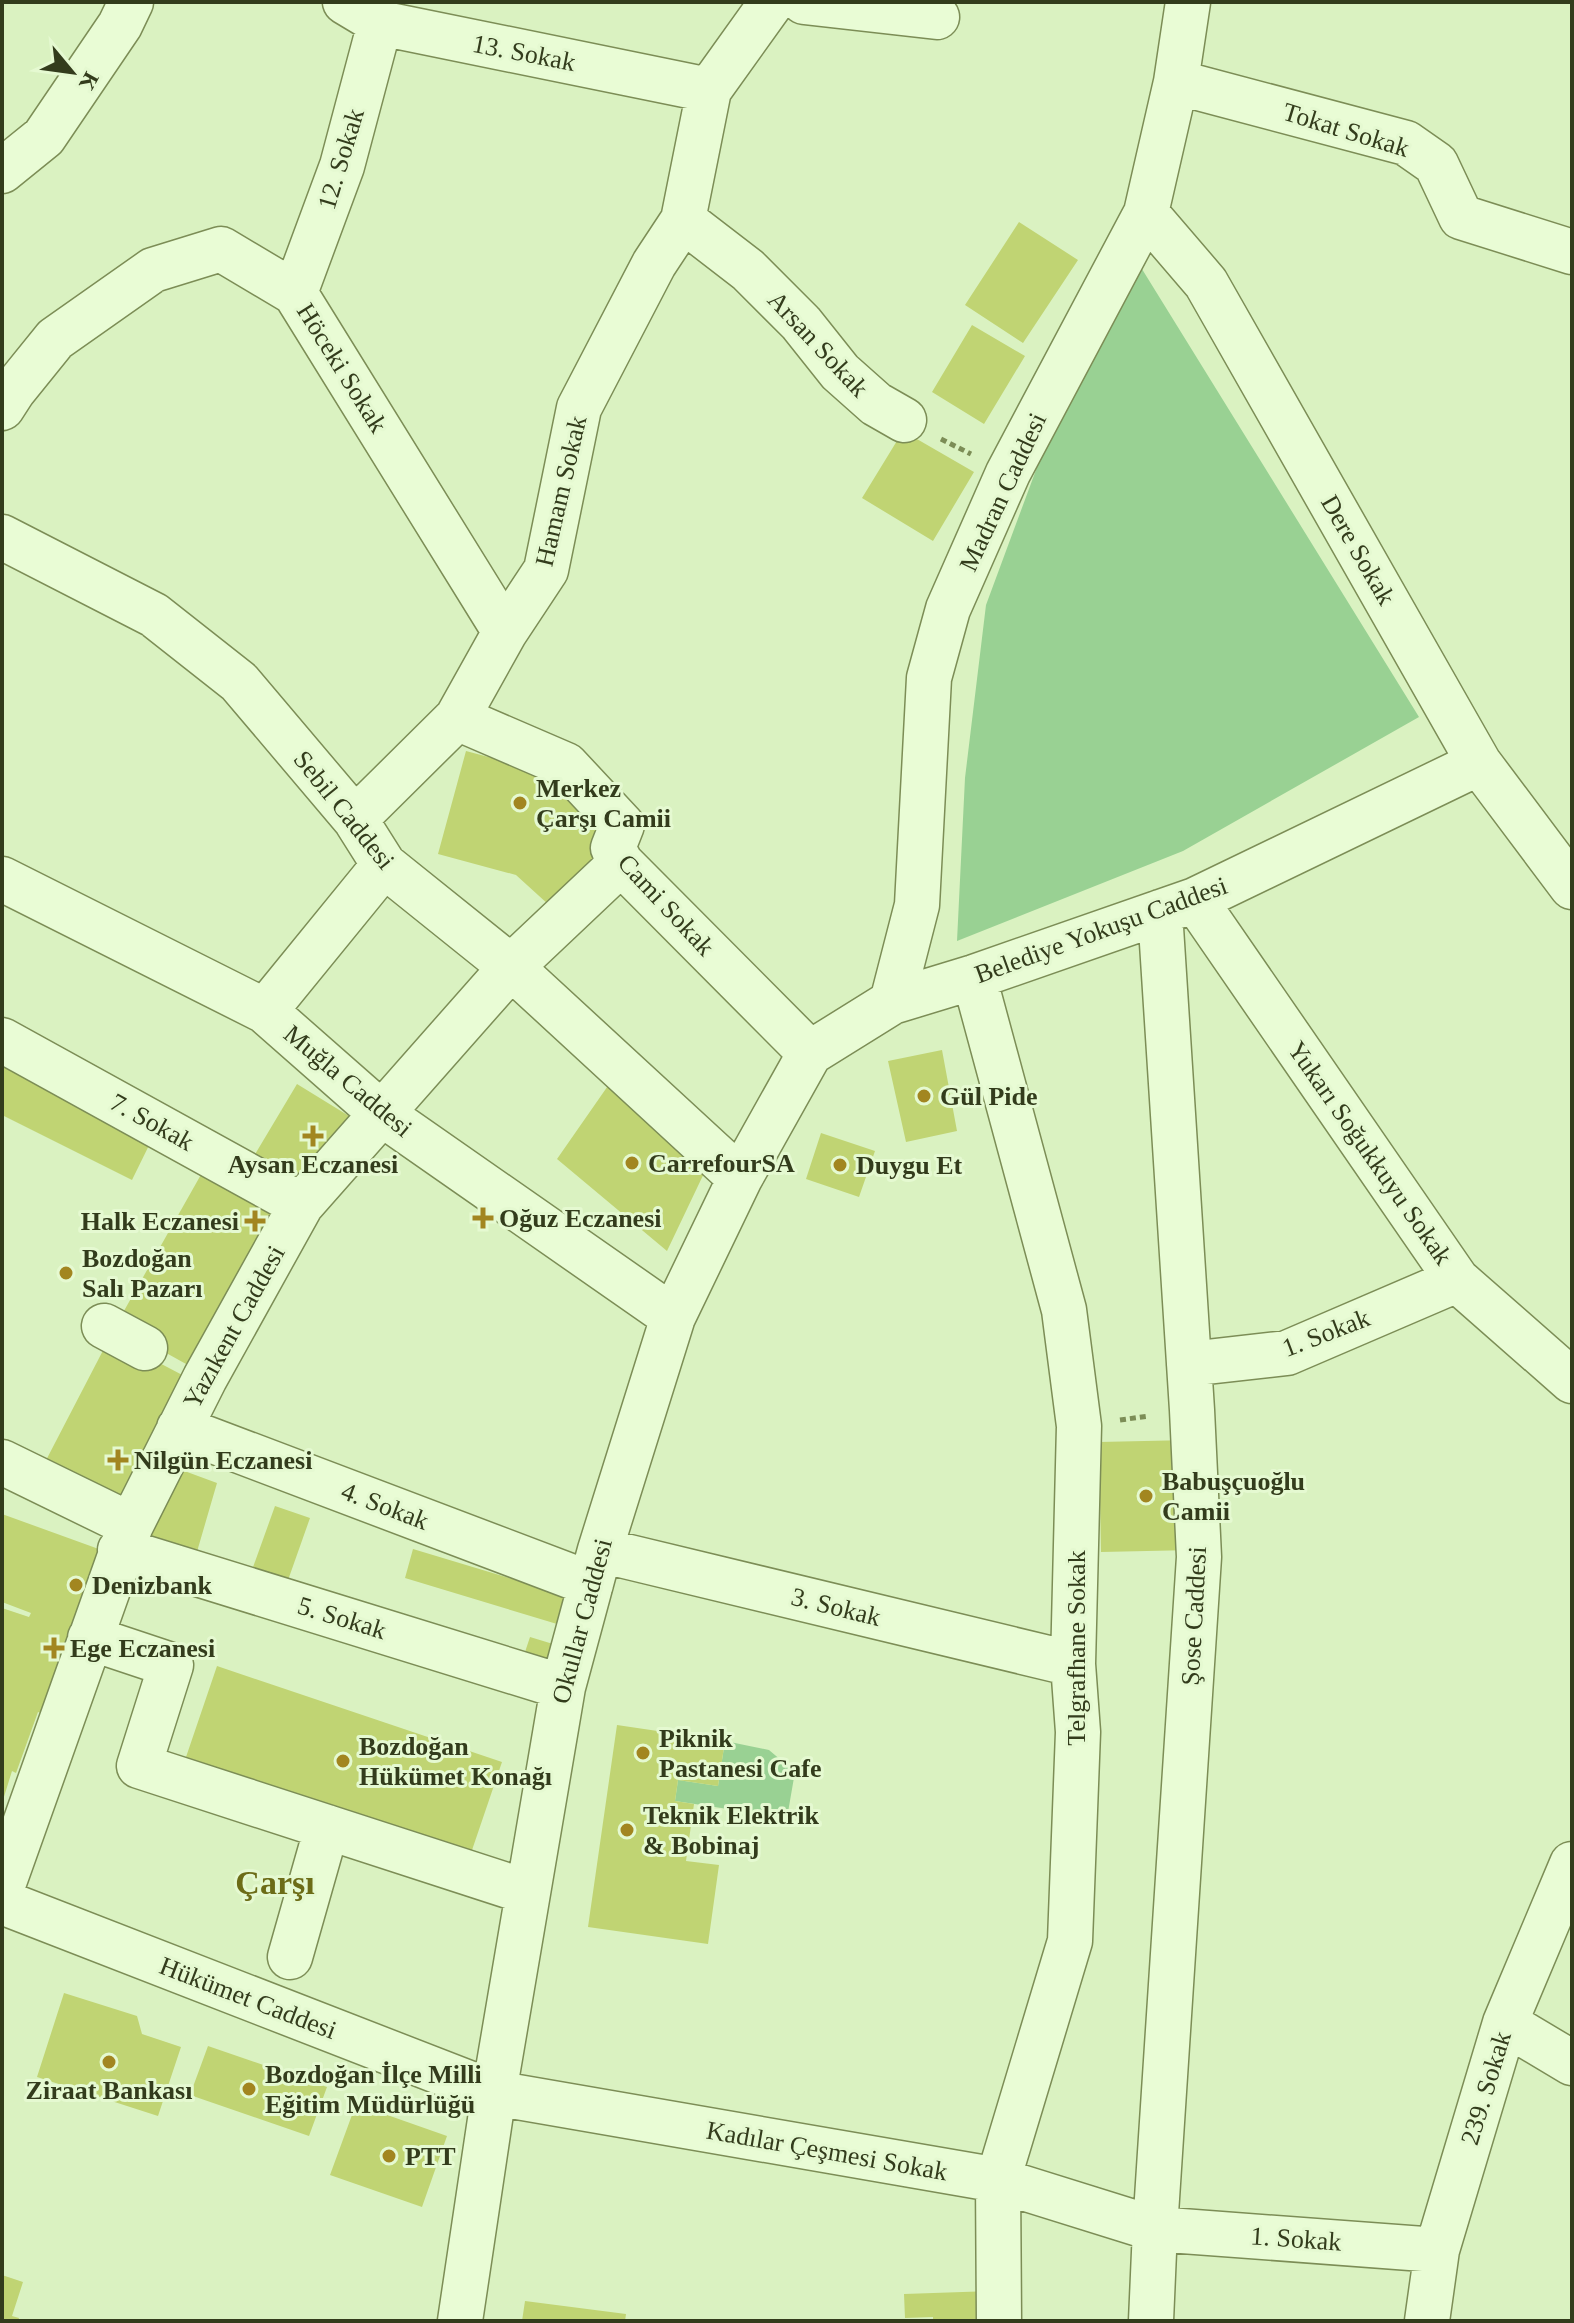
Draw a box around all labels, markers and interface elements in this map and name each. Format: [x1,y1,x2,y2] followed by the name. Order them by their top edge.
[470,29,578,77] street label: 13. Sokak
[32,32,112,112] north arrow
[74,68,104,95] text: K
[1279,97,1413,163] street label: Tokat Sokak
[312,105,370,213] street label: 12. Sokak
[762,285,874,403] street label: Arsan Sokak
[291,298,393,438] street label: Höceki Sokak
[954,408,1052,576] street label: Madran Caddesi
[530,413,592,569] street label: Hamam Sokak
[1315,490,1401,610] street label: Dere Sokak
[288,745,400,875] street label: Sebil Caddesi
[536,774,671,833] place label: Merkez Çarşı Camii
[511,794,529,812] marker: Merkez Çarşı Camii
[612,848,720,962] street label: Cami Sokak
[971,871,1231,989] street label: Belediye Yokuşu Caddesi
[278,1019,418,1143] street label: Muğla Caddesi
[1282,1036,1458,1270] street label: Yukarı Soğukkuyu Sokak
[940,1082,1038,1111] place label: Gül Pide
[105,1087,199,1157] street label: 7. Sokak
[915,1087,933,1105] marker: Gül Pide
[304,1127,322,1145] marker: Aysan Eczanesi
[648,1149,795,1178] place label: CarrefourSA
[228,1150,398,1179] place label: Aysan Eczanesi
[856,1151,963,1180] place label: Duygu Et
[623,1154,641,1172] marker: CarrefourSA
[831,1156,849,1174] marker: Duygu Et
[499,1204,662,1233] place label: Oğuz Eczanesi
[81,1207,239,1236] place label: Halk Eczanesi
[474,1209,492,1227] marker: Oğuz Eczanesi
[246,1212,264,1230] marker: Halk Eczanesi
[177,1241,291,1413] street label: Yazıkent Caddesi
[82,1244,203,1303] place label: Bozdoğan Salı Pazarı
[57,1264,75,1282] marker: Bozdoğan Salı Pazarı
[1278,1303,1374,1363] street label: 1. Sokak
[134,1446,312,1475] place label: Nilgün Eczanesi
[109,1451,127,1469] marker: Nilgün Eczanesi
[1162,1467,1305,1526] place label: Babuşçuoğlu Camii
[337,1476,433,1536] street label: 4. Sokak
[1137,1487,1155,1505] marker: Babuşçuoğlu Camii
[546,1535,618,1707] street label: Okullar Caddesi
[1176,1546,1212,1686] street label: Şose Caddesi
[1062,1550,1091,1746] street label: Telgrafhane Sokak
[92,1571,212,1600] place label: Denizbank
[67,1576,85,1594] marker: Denizbank
[788,1582,884,1632] street label: 3. Sokak
[294,1591,390,1645] street label: 5. Sokak
[70,1634,215,1663] place label: Ege Eczanesi
[45,1639,63,1657] marker: Ege Eczanesi
[659,1724,821,1783] place label: Piknik Pastanesi Cafe
[359,1732,552,1791] place label: Bozdoğan Hükümet Konağı
[634,1744,652,1762] marker: Piknik Pastanesi Cafe
[334,1752,352,1770] marker: Bozdoğan Hükümet Konağı
[643,1801,820,1860] place label: Teknik Elektrik & Bobinaj
[618,1821,636,1839] marker: Teknik Elektrik & Bobinaj
[235,1864,315,1901] district label: Çarşı
[155,1951,341,2045] street label: Hükümet Caddesi
[1455,2028,1517,2148] street label: 239. Sokak
[100,2053,118,2071] marker: Ziraat Bankası
[265,2060,482,2119] place label: Bozdoğan İlçe Milli Eğitim Müdürlüğü
[26,2076,192,2105] place label: Ziraat Bankası
[240,2080,258,2098] marker: Bozdoğan İlçe Milli Eğitim Müdürlüğü
[704,2116,950,2186] street label: Kadılar Çeşmesi Sokak
[405,2142,456,2171] place label: PTT
[380,2147,398,2165] marker: PTT
[1250,2221,1342,2257] street label: 1. Sokak

